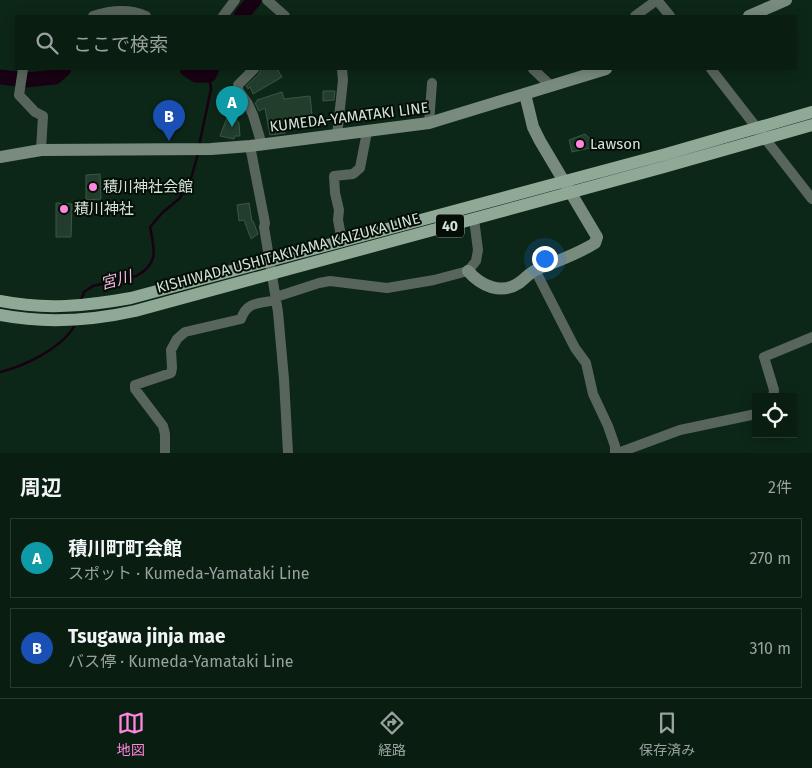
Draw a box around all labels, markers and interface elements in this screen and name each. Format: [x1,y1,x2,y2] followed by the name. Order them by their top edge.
[15,15,797,70] search box
[33,29,61,57] icon: search
[73,33,168,56] text: ここで検索
[216,86,248,127] pin: A
[268,98,430,136] street label: KUMEDA-YAMATAKI LINE
[153,100,185,141] pin: B
[590,135,641,153] place label: Lawson
[574,138,586,150] marker: Lawson
[103,178,193,196] place label: 積川神社会館
[87,181,99,193] marker: 積川神社会館
[74,200,134,218] place label: 積川神社
[58,203,70,215] marker: 積川神社
[154,209,422,297] street label: KISHIWADA USHITAKIYAMA KAIZUKA LINE
[436,215,464,238] road number: 40
[532,246,558,272] your location
[98,266,136,293] water label: 宮川
[752,393,797,438] map controls
[752,393,797,438] button: locate
[20,475,62,501] text: 周辺
[768,478,792,497] text: 2件
[68,537,182,560] text: 積川町町会館
[32,549,42,568] text: A
[749,549,791,568] text: 270 m
[68,564,310,583] text: スポット · Kumeda-Yamataki Line
[68,625,225,648] text: Tsugawa jinja mae
[32,639,42,658] text: B
[750,639,791,658] text: 310 m
[68,652,294,671] text: バス停 · Kumeda-Yamataki Line
[117,709,145,759] tab: 地図
[378,709,406,759] tab: 経路
[639,709,695,759] tab: 保存済み

